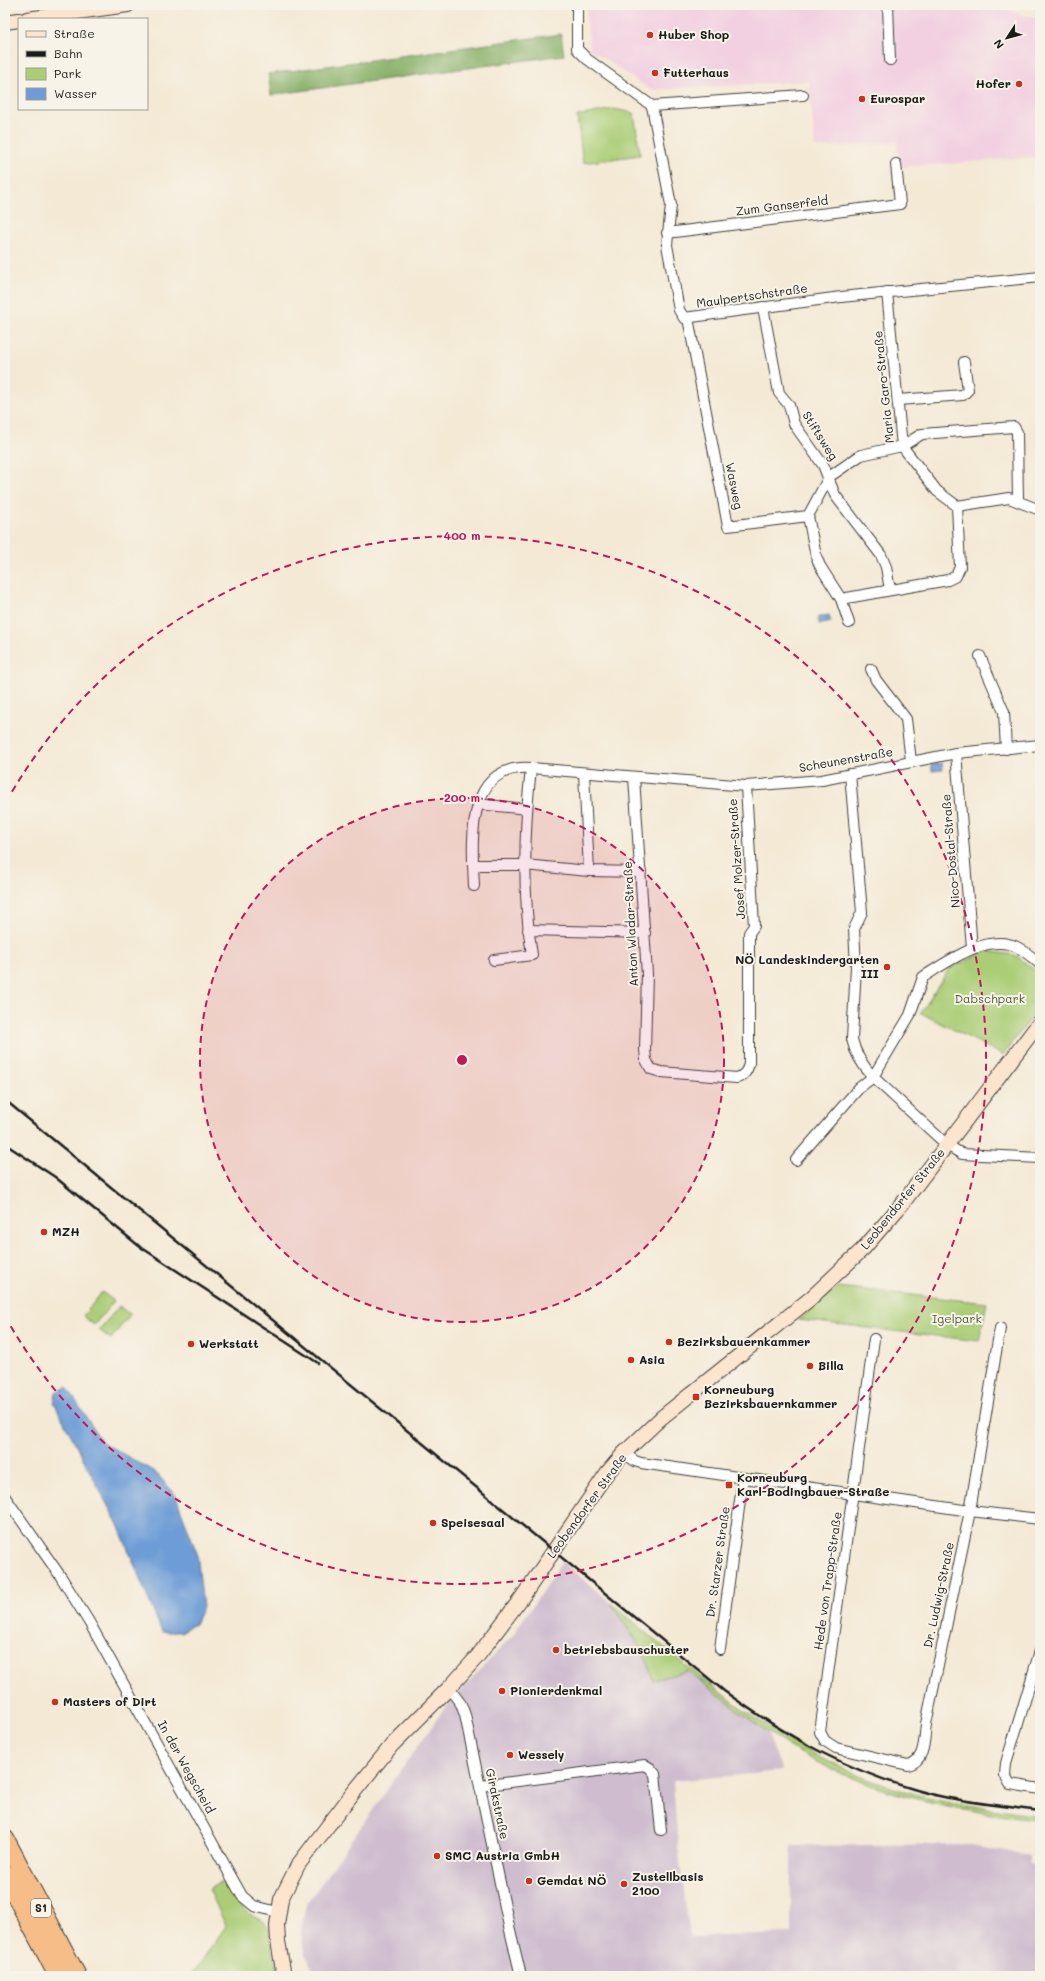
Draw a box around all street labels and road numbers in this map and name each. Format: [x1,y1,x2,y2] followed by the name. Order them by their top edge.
[735,191,829,219] street label: Zum Ganserfeld
[695,279,808,311] street label: Maulpertschstraße
[869,330,897,444] street label: Maria Garo-Straße
[799,408,842,463] street label: Stiftsweg
[723,461,747,511] street label: Wasweg
[798,743,894,775] street label: Scheunenstraße
[937,793,963,909] street label: Nico-Dostal-Straße
[724,798,748,920] street label: Josef Molzer-Straße
[619,861,641,987] street label: Anton Wladar-Straße
[856,1144,948,1252] street label: Leobendorfer Straße
[543,1450,630,1561] street label: Leobendorfer Straße
[701,1505,733,1618] street label: Dr. Starzer Straße
[809,1511,845,1651] street label: Hede von Trapp-Straße
[919,1540,957,1649] street label: Dr. Ludwig-Straße
[155,1717,219,1816] street label: In der Wegscheid
[483,1767,513,1841] street label: Girakstraße
[31,1899,51,1917] road number: S1

